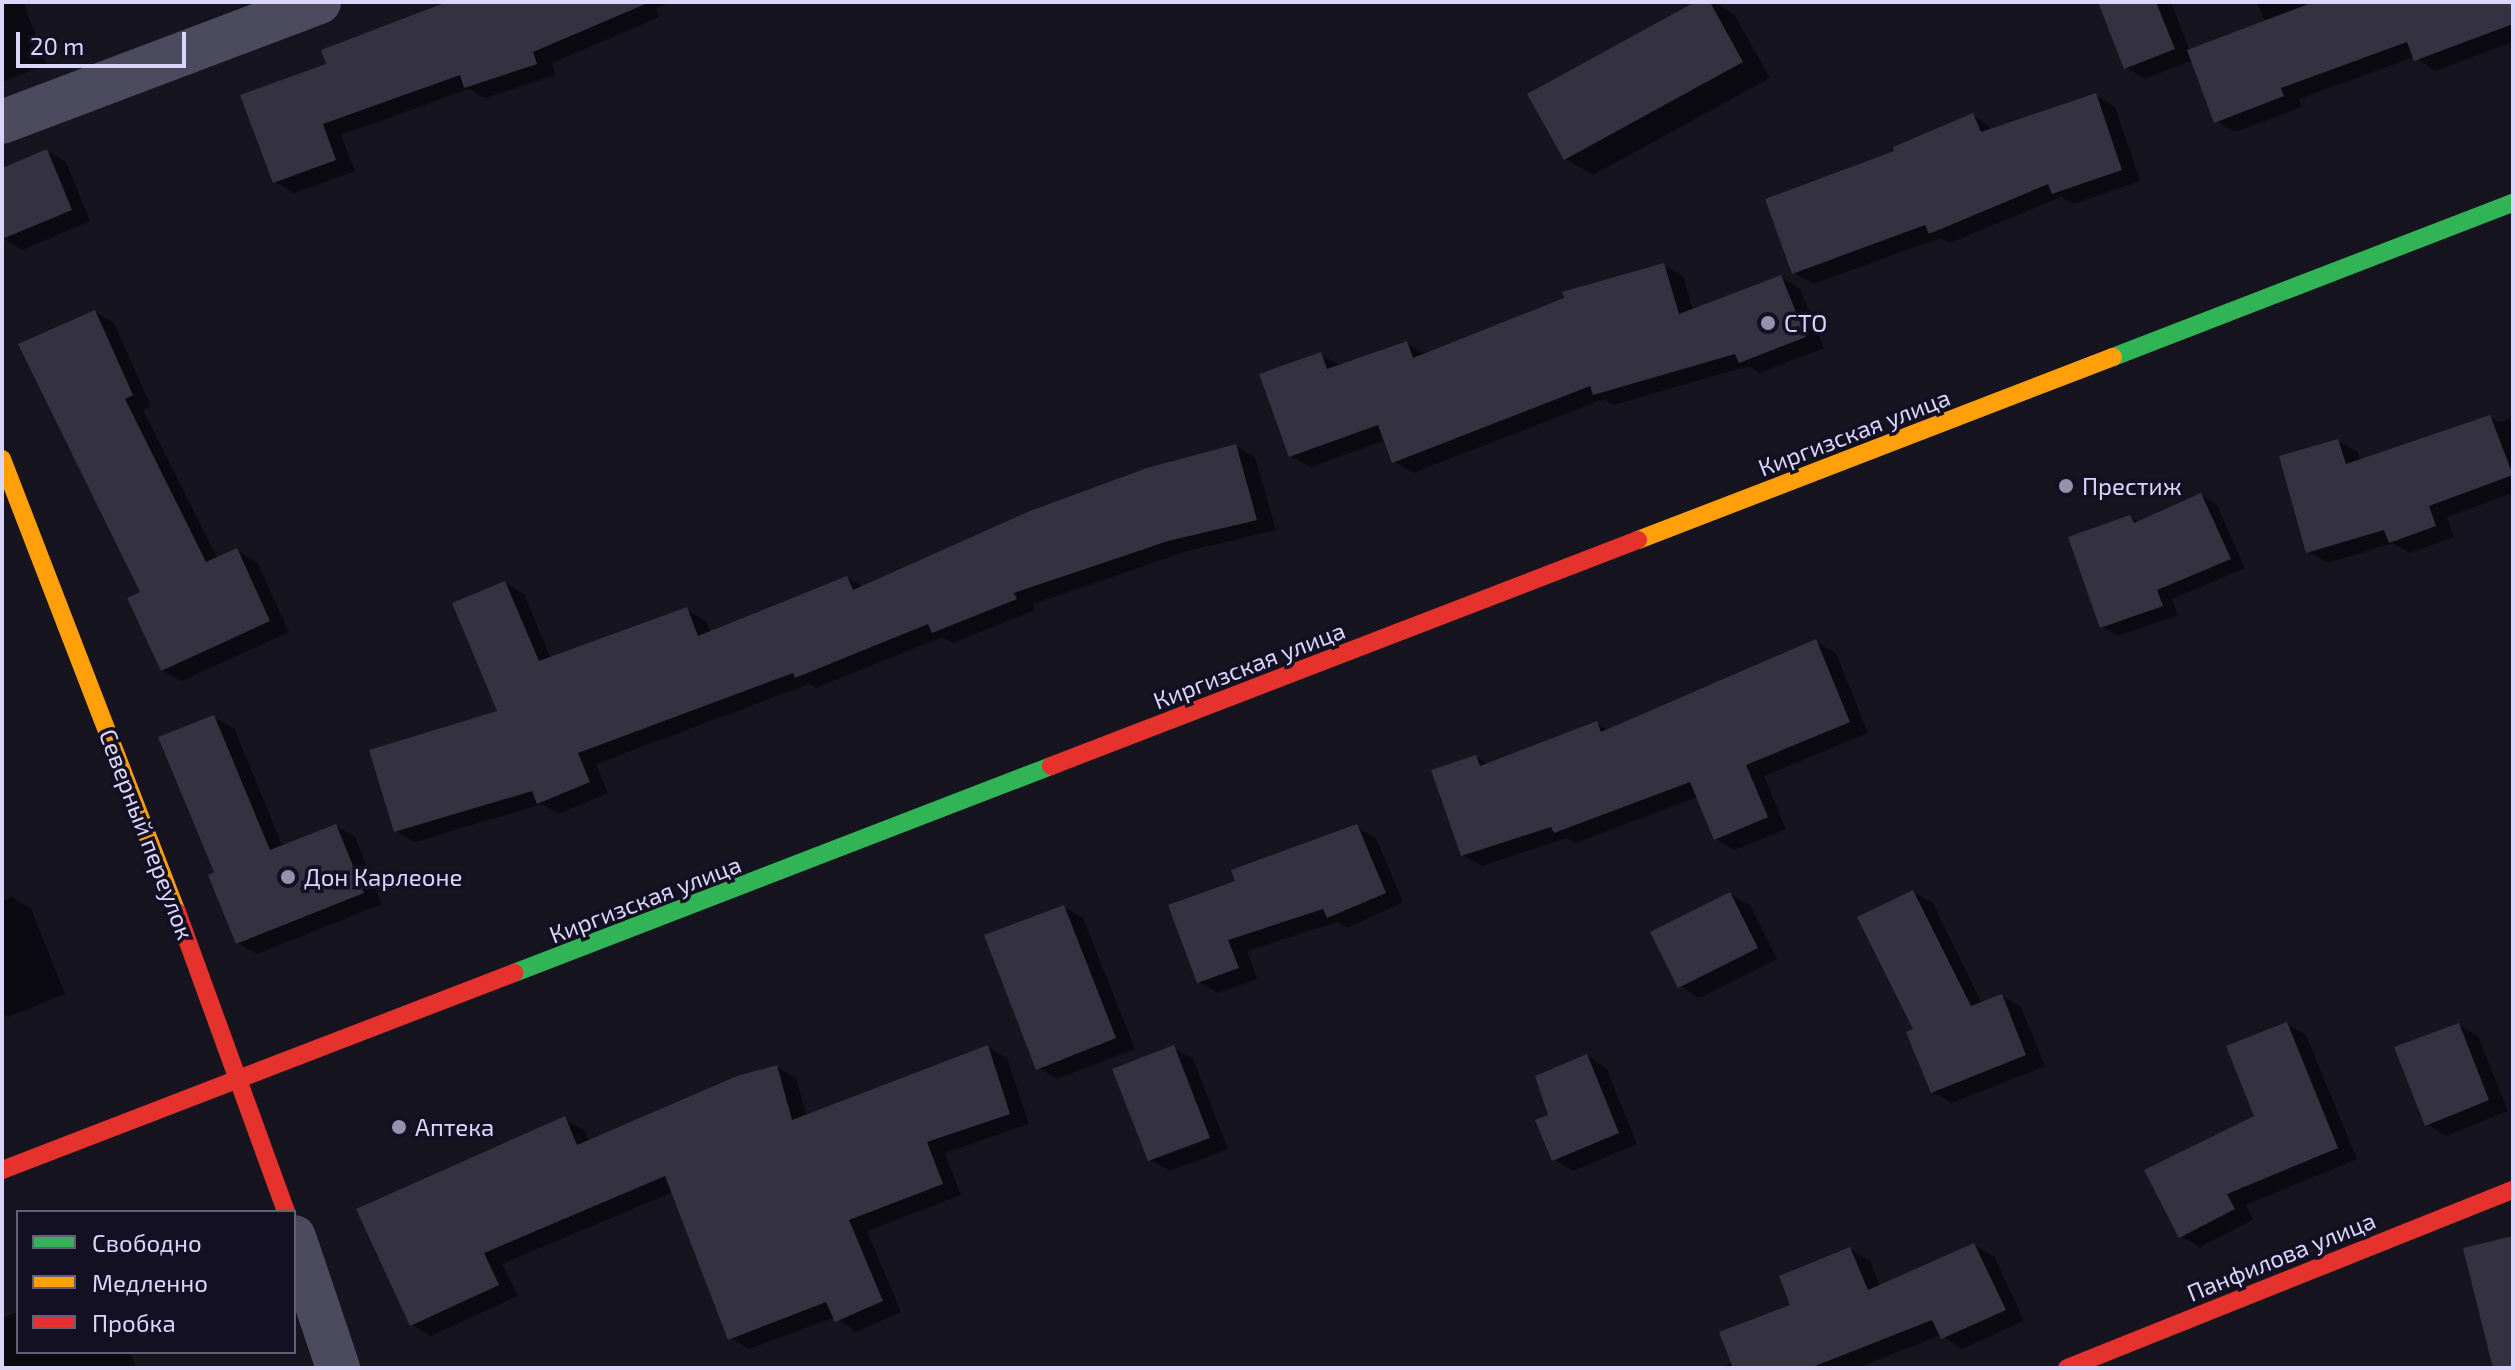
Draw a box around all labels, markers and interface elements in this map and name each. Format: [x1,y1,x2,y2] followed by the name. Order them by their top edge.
[20,16,190,66] scale bar
[30,31,84,60] text: 20 m
[1784,309,1827,337] place label: СТО
[1759,314,1777,332] marker: СТО
[1754,382,1954,482] street label: Киргизская улица
[2082,472,2182,500] place label: Престиж
[2057,477,2075,495] marker: Престиж
[1149,615,1349,715] street label: Киргизская улица
[94,725,200,943] street label: Северный переулок
[545,849,745,949] street label: Киргизская улица
[304,863,462,891] place label: Дон Карлеоне
[279,868,297,886] marker: Дон Карлеоне
[415,1113,494,1141] place label: Аптека
[390,1118,408,1136] marker: Аптека
[2183,1205,2379,1307] street label: Панфилова улица
[16,1210,296,1354] legend
[92,1228,202,1257] text: Свободно
[92,1268,208,1297] text: Медленно
[92,1308,176,1337] text: Пробка

